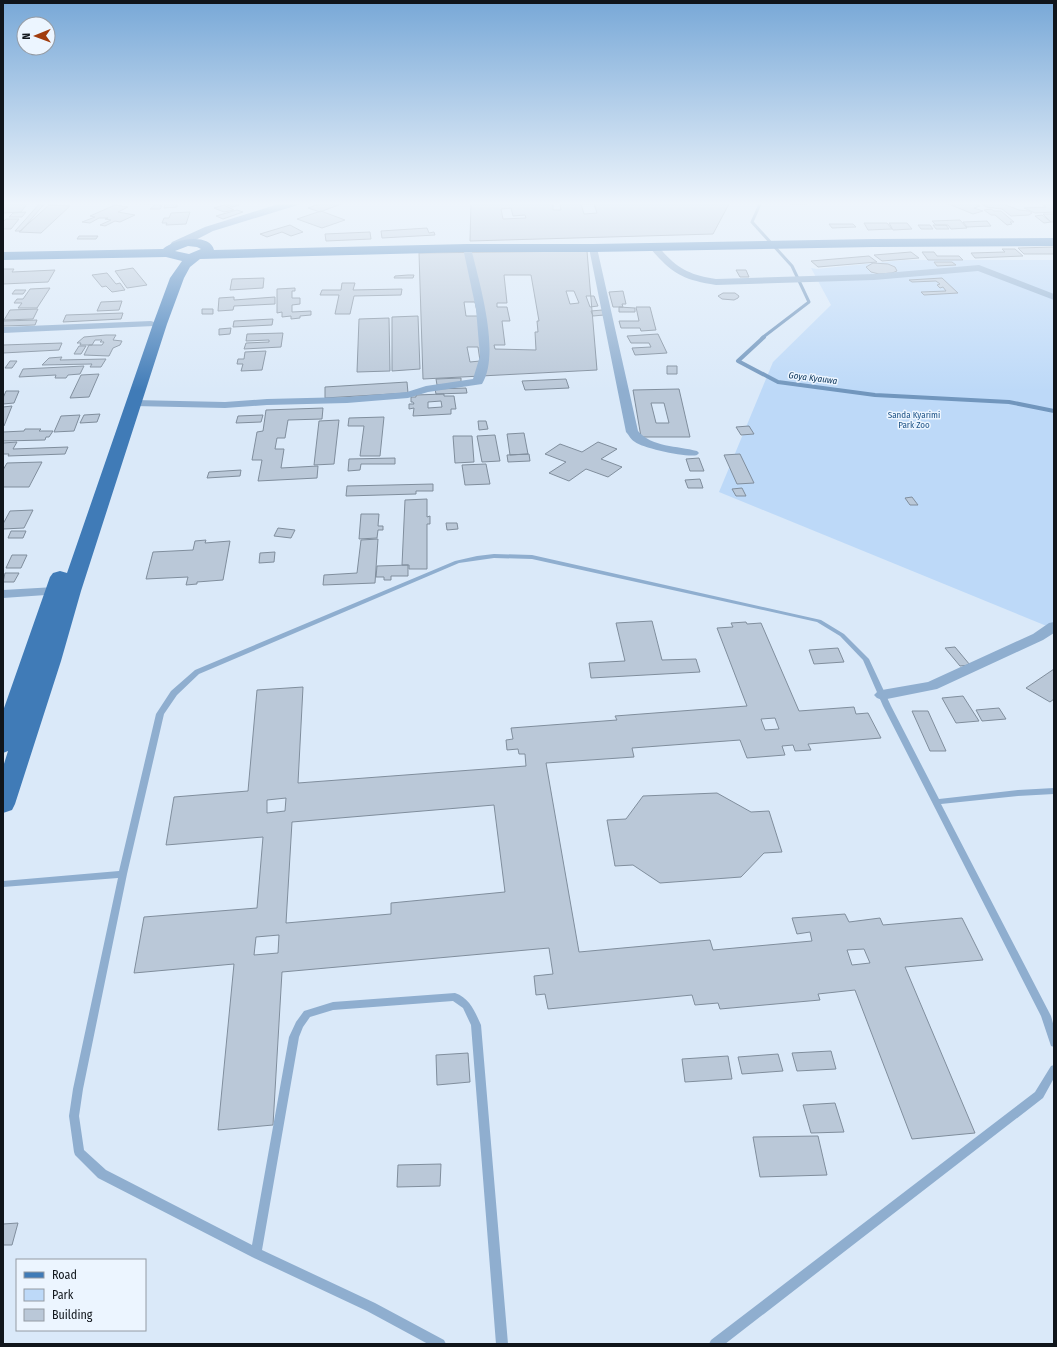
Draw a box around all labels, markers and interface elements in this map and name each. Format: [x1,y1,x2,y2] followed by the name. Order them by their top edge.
[16,16,56,56] north arrow
[20,33,33,40] text: N
[788,370,838,386] water label: Goya Kyauwa
[888,410,940,430] park label: Sanda Kyarimi Park Zoo
[16,1259,146,1331] legend
[52,1268,77,1282] text: Road
[52,1288,74,1302] text: Park
[52,1308,93,1322] text: Building

